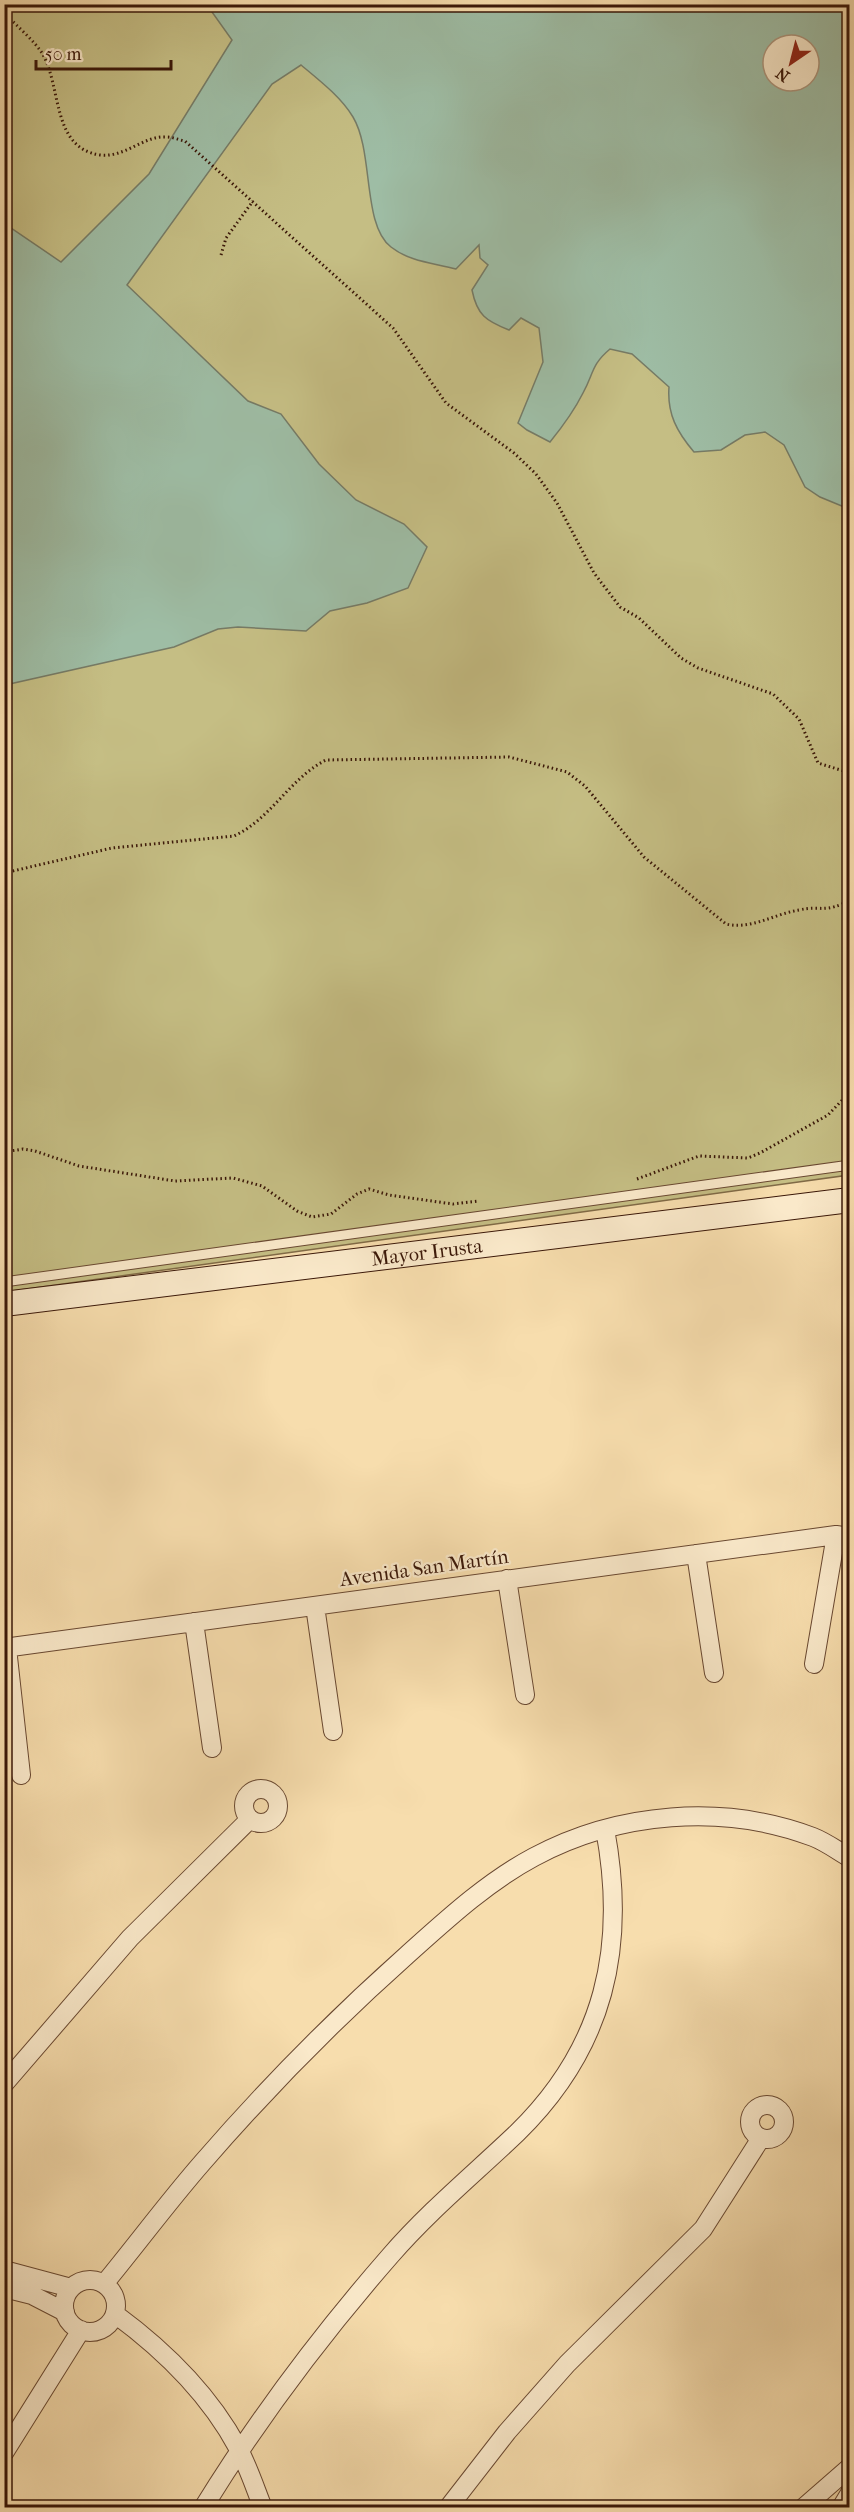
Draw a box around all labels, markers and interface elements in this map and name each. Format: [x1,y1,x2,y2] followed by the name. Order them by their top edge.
[36,33,171,71] scale bar
[761,33,821,93] north arrow
[45,44,82,65] text: 50 m
[772,63,793,86] text: N
[370,1234,484,1270] street label: Mayor Irusta
[337,1545,510,1591] street label: Avenida San Martín

